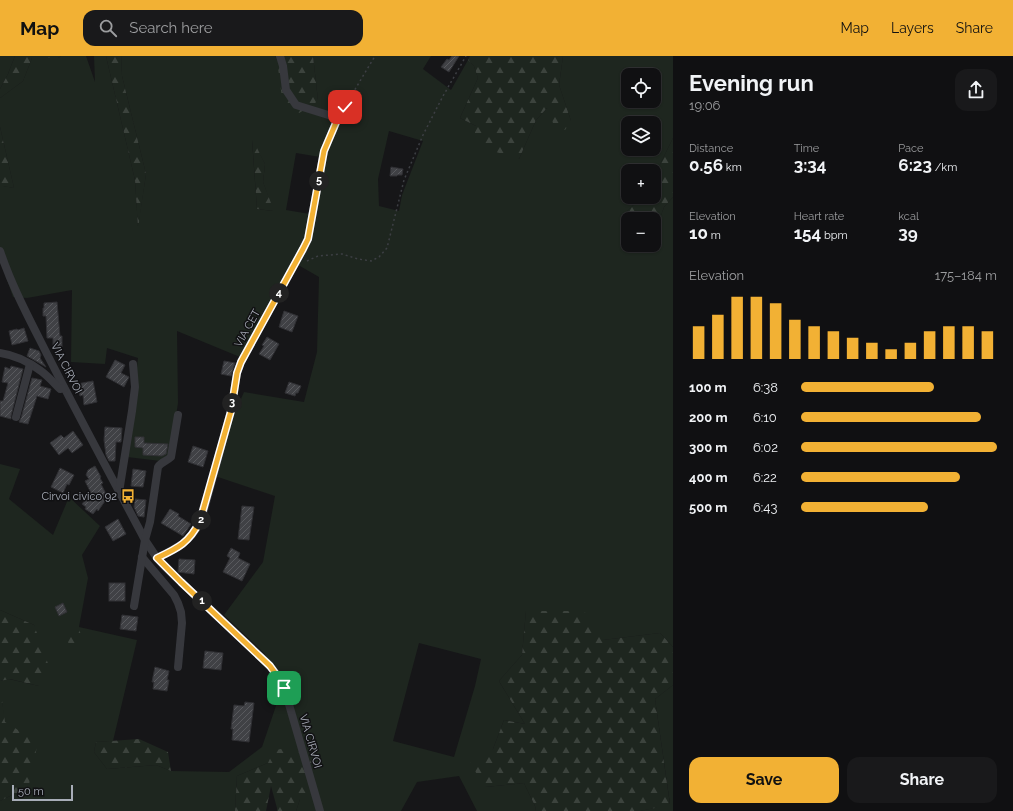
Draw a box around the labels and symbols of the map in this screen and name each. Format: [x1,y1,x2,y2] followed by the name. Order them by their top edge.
[328,90,362,124] pin
[309,171,329,191] pin: 5
[269,283,289,303] pin: 4
[232,307,263,349] street label: VIA CET
[48,341,85,396] street label: VIA CIRVOI
[222,393,242,413] pin: 3
[120,488,136,504] bus stop icon: Cirvoi civico 92
[42,490,117,503] place label: Cirvoi civico 92
[191,510,211,530] pin: 2
[192,591,212,611] pin: 1
[267,671,301,705] pin
[297,713,324,770] street label: VIA CIRVOI
[12,783,73,802] scale bar

